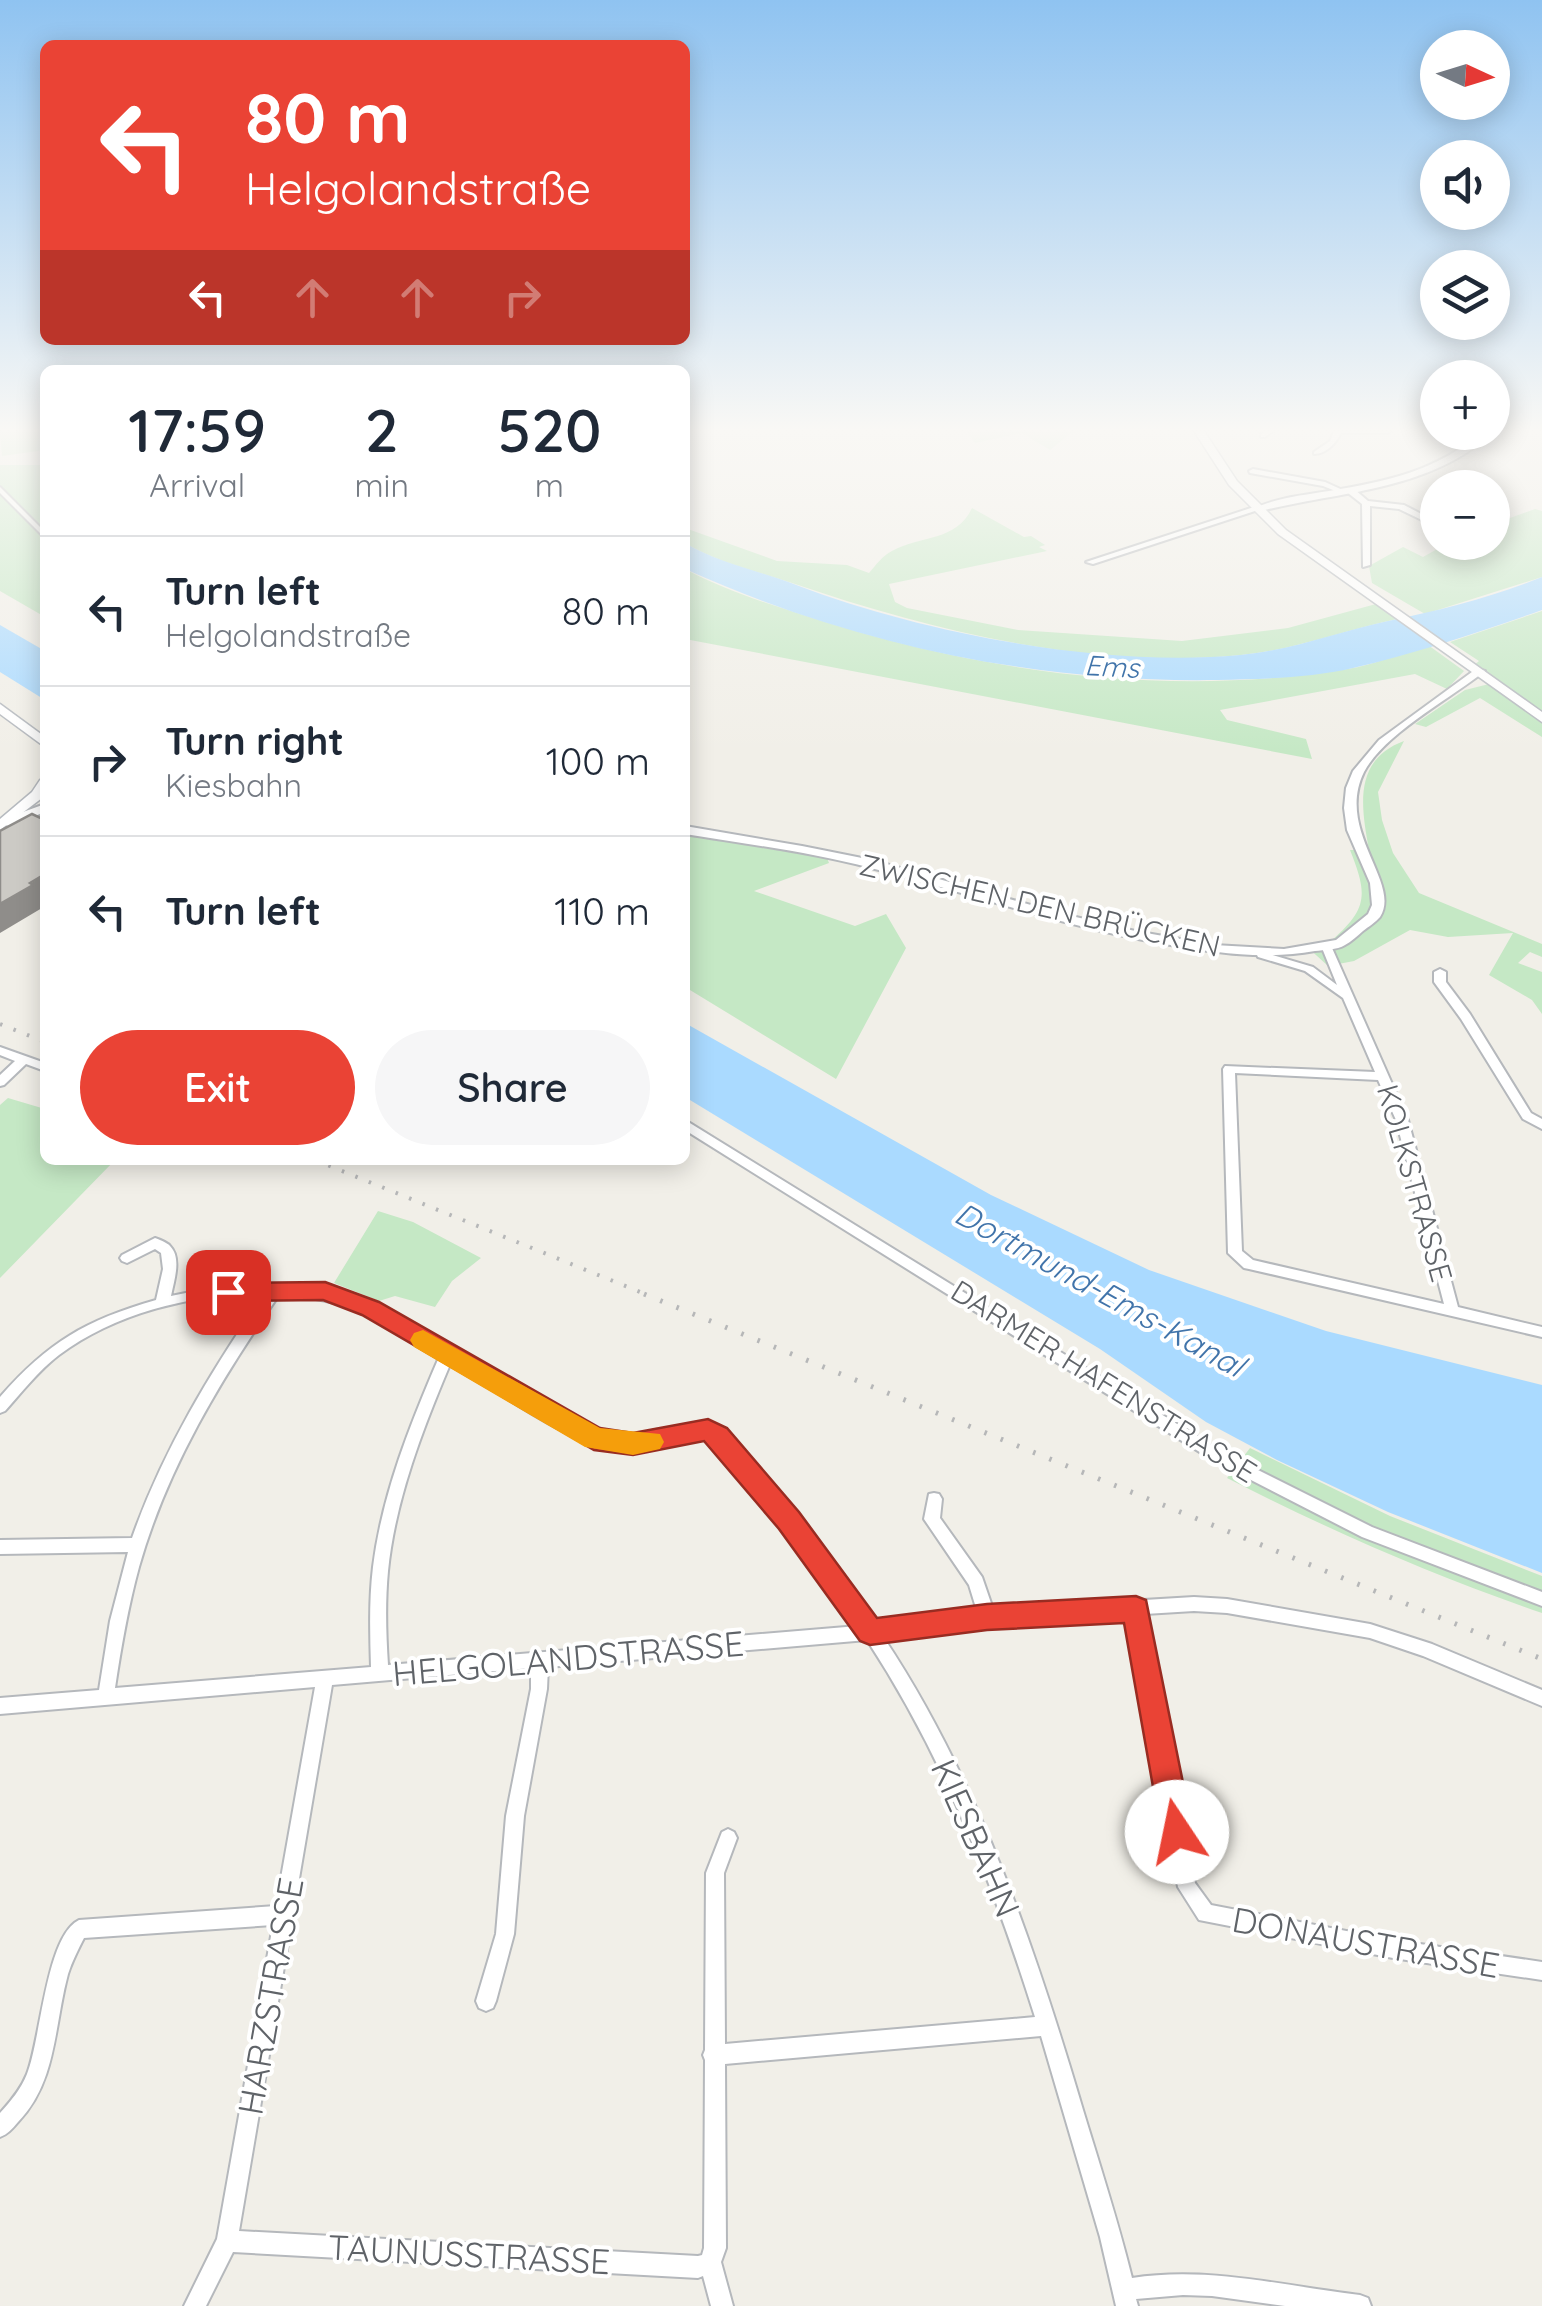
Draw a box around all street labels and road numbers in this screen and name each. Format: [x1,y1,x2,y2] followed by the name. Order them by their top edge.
[856,845,1224,965] street label: ZWISCHEN DEN BRÜCKEN
[1369,1080,1461,1286] street label: KOLKSTRASSE
[944,1271,1264,1491] street label: DARMER HAFENSTRASSE
[390,1621,746,1695] street label: HELGOLANDSTRASSE
[922,1752,1030,1924] street label: KIESBAHN
[227,1874,313,2118] street label: HARZSTRASSE
[1229,1897,1503,1987] street label: DONAUSTRASSE
[327,2225,611,2283] street label: TAUNUSSTRASSE

